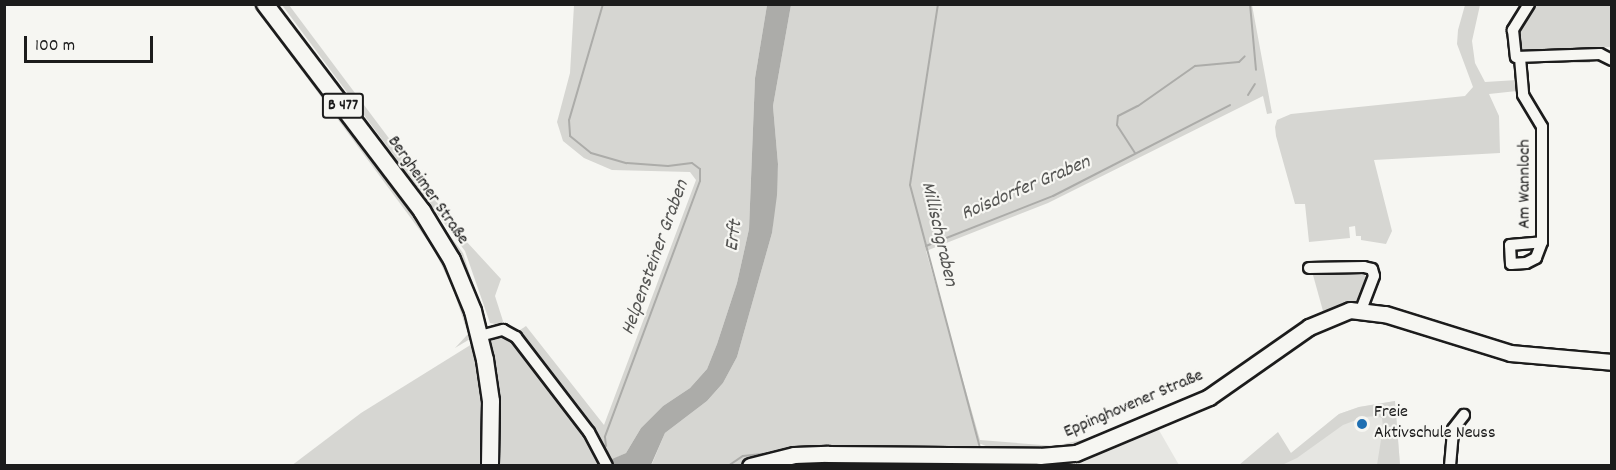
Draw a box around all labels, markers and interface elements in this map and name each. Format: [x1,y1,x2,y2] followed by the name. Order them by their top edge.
[27,24,156,62] scale bar
[35,34,75,59] text: 100 m
[320,93,366,119] road number: B 477
[382,132,472,250] street label: Bergheimer Straße
[1515,139,1537,229] street label: Am Wannloch
[958,151,1094,227] water label: Roisdorfer Graben
[617,177,695,339] water label: Helpensteiner Graben
[914,179,962,289] water label: Millischgraben
[721,219,749,253] water label: Erft
[1061,366,1207,444] street label: Eppinghovener Straße
[1374,403,1496,446] place label: Freie Aktivschule Neuss
[1355,417,1369,431] marker: Freie Aktivschule Neuss

